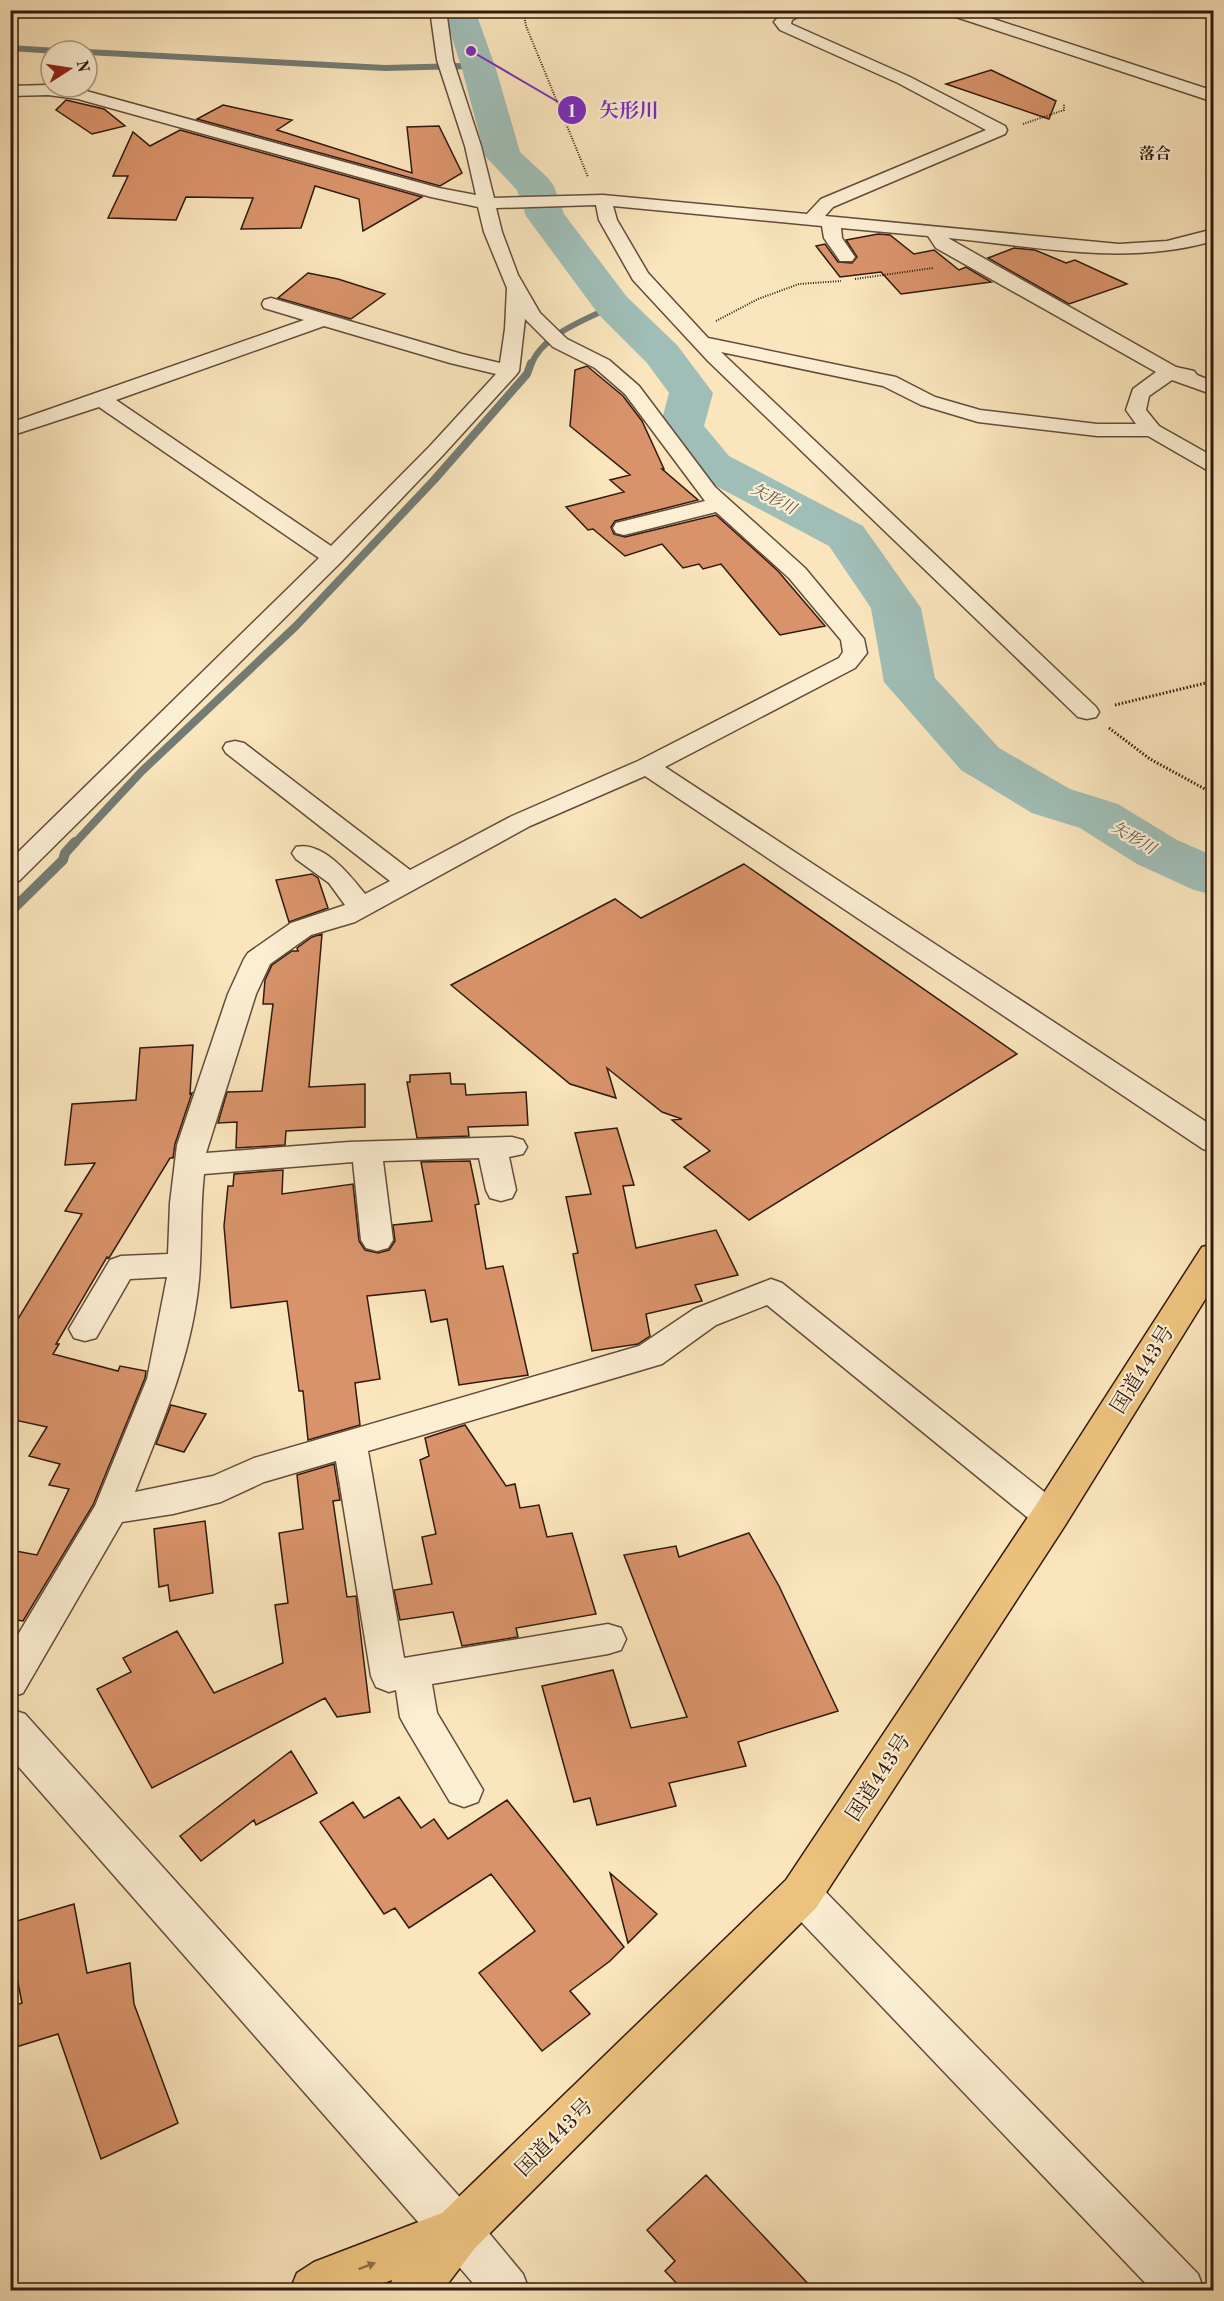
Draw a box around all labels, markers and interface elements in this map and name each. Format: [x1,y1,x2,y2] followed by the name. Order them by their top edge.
[39,39,99,99] north arrow
[73,59,91,75] text: N
[557,91,671,129] callout: 矢形川
[599,99,659,122] text: 矢形川
[567,103,577,121] text: 1
[1139,145,1171,163] district label: 落合
[748,480,801,519] water label: 矢形川
[1108,818,1160,859] water label: 矢形川
[1106,1321,1179,1418] street label: 国道443号
[842,1729,915,1825] street label: 国道443号
[511,2094,598,2181] street label: 国道443号
[358,2261,376,2271] one-way arrow

